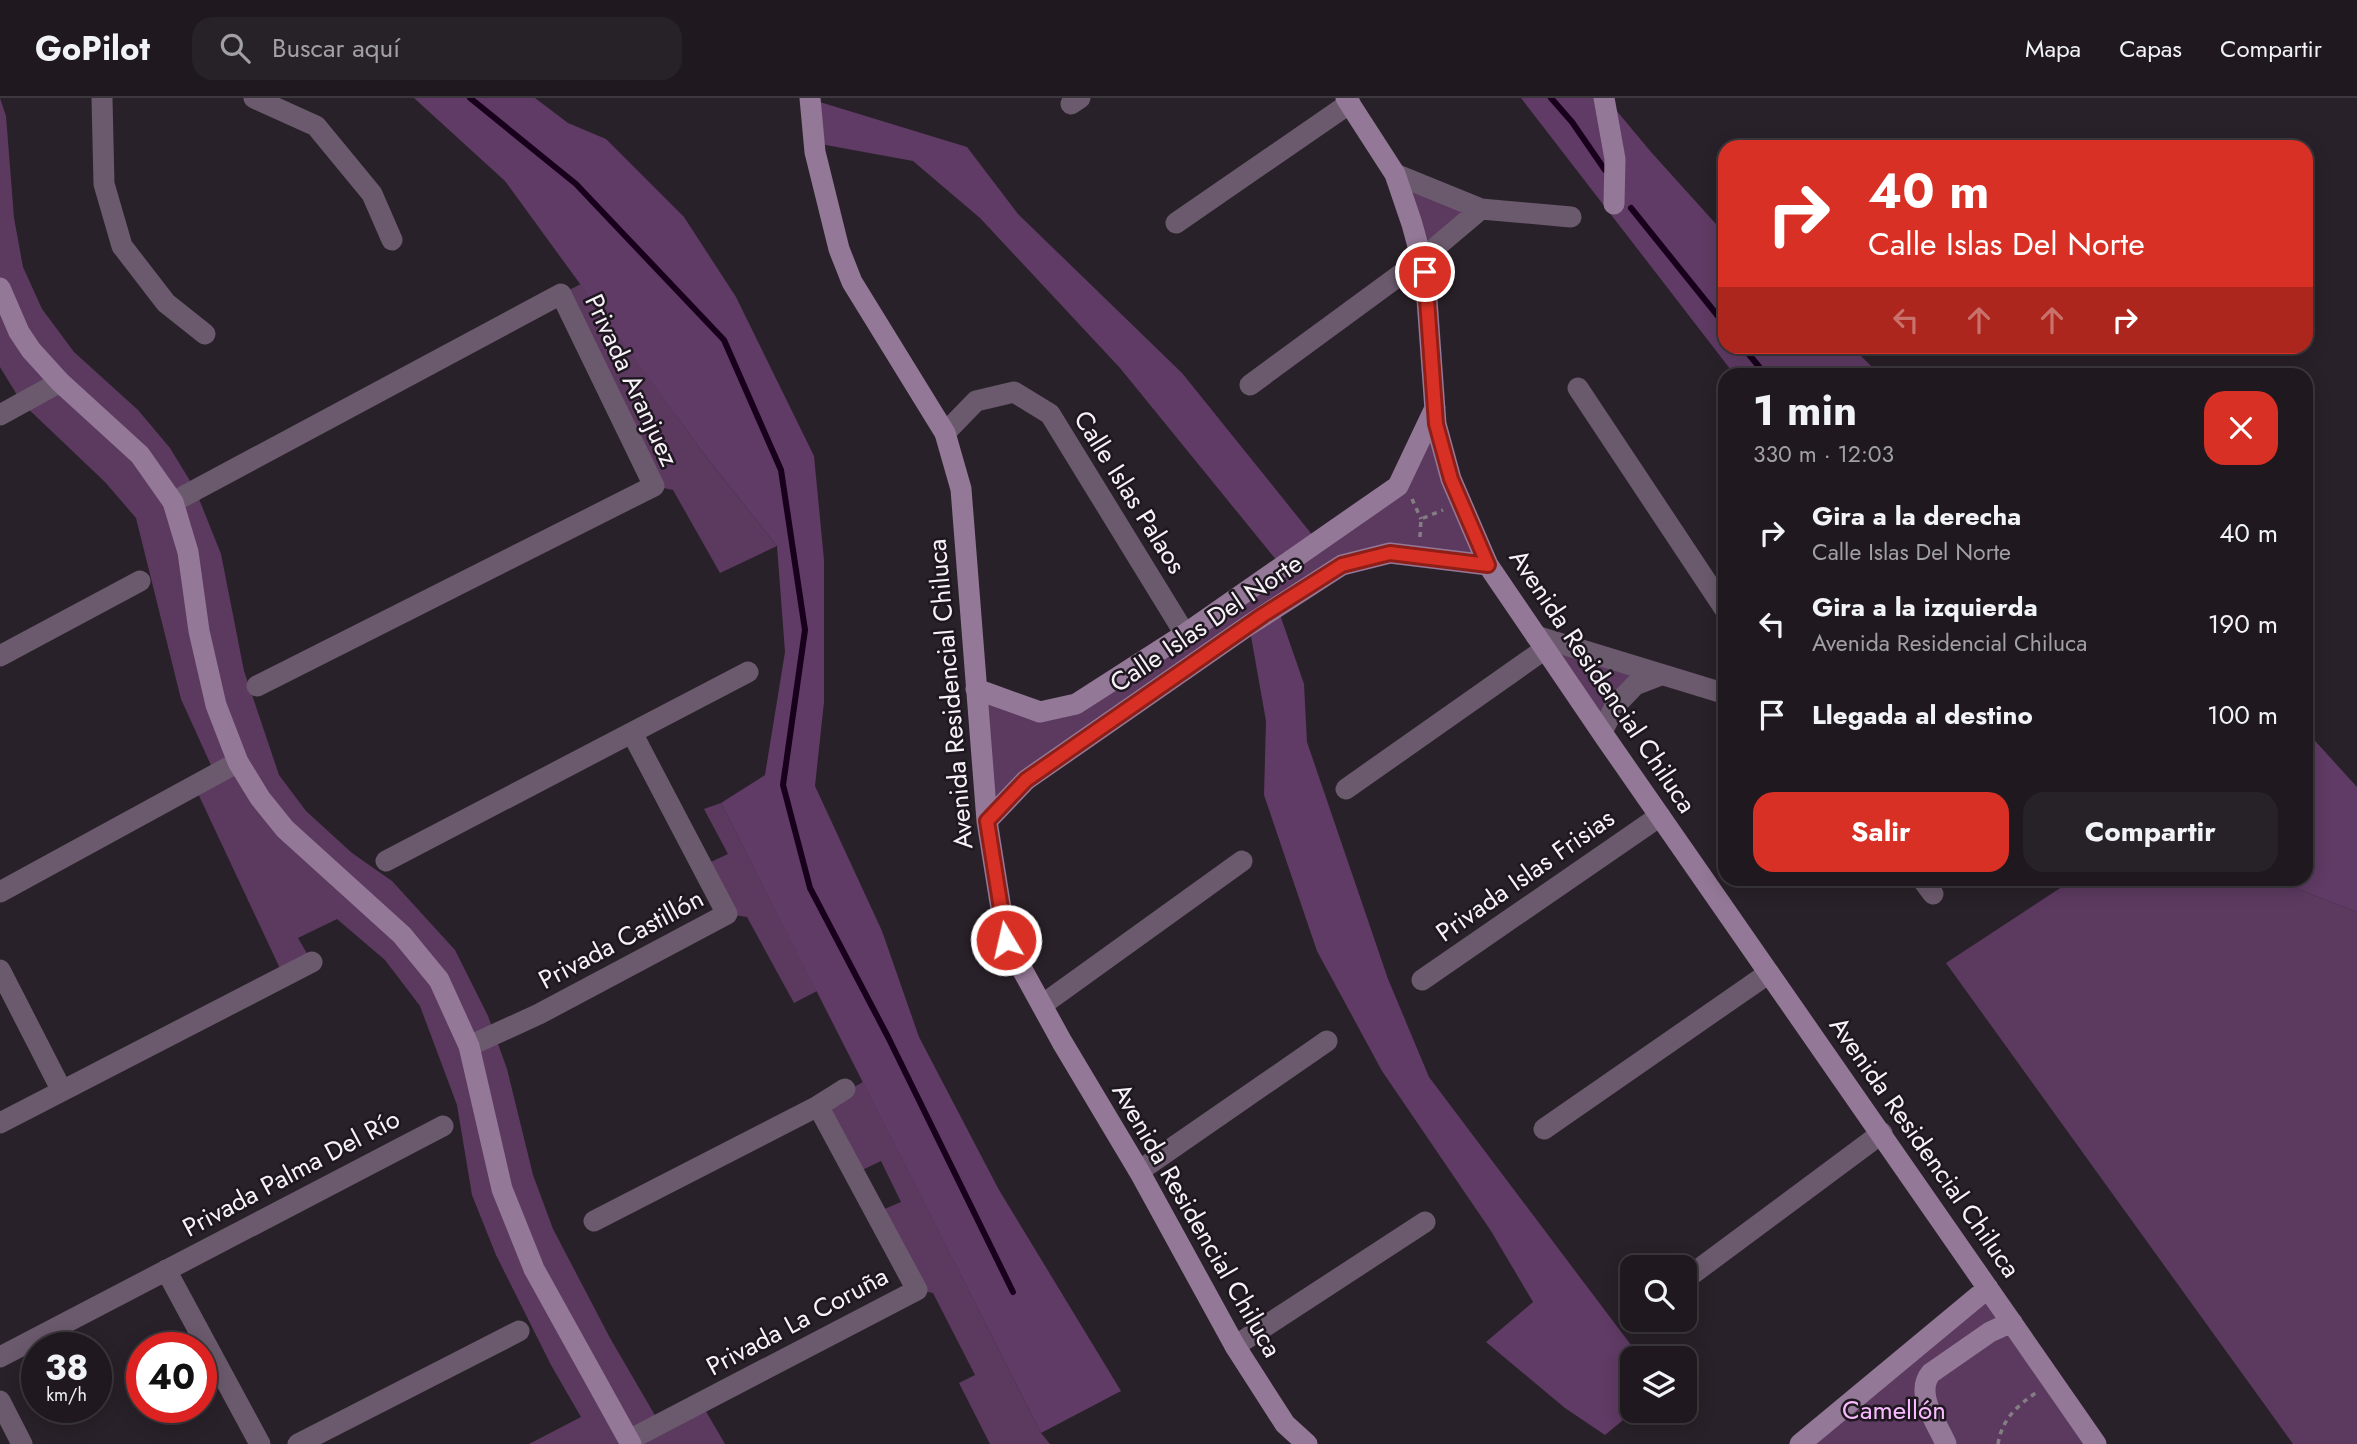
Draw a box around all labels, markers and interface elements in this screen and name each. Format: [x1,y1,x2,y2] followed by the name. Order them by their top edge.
[192,17,682,80] search box
[35,25,150,72] text: GoPilot
[216,29,254,67] icon: search
[272,29,400,67] text: Buscar aquí
[2025,31,2081,66] text: Mapa
[2119,31,2182,66] text: Capas
[2220,31,2322,66] text: Compartir
[1868,156,1990,226] text: 40 m
[1753,168,1844,259] icon: right
[1868,221,2145,267] text: Calle Islas Del Norte
[1395,242,1455,302] pin
[1406,253,1444,291] icon: arrive
[576,288,689,472] street label: Privada Aranjuez
[1887,301,1925,339] icon: left
[1960,301,1998,339] icon: ahead
[2033,301,2071,339] icon: ahead
[2106,301,2144,339] icon: right
[1753,380,1857,441] text: 1 min
[2204,391,2278,465] button: close
[1065,403,1195,581] street label: Calle Islas Palaos
[1753,437,1894,471] text: 330 m · 12:03
[1812,497,2021,535] text: Gira a la derecha
[1753,514,1791,552] icon: right
[2219,514,2278,552] text: 40 m
[1812,535,2011,569] text: Calle Islas Del Norte
[918,537,982,851] street label: Avenida Residencial Chiluca
[1500,541,1706,821] street label: Avenida Residencial Chiluca
[1102,544,1310,702] street label: Calle Islas Del Norte
[1812,588,2038,626] text: Gira a la izquierda
[1753,605,1791,643] icon: left
[2208,605,2278,643] text: 190 m
[1812,626,2087,660] text: Avenida Residencial Chiluca
[1753,696,1791,734] icon: arrive
[1812,696,2033,734] text: Llegada al destino
[2207,696,2278,734] text: 100 m
[1753,792,2009,872] button: Salir
[2023,792,2278,872] button: Compartir
[1428,799,1622,951] street label: Privada Islas Frisias
[532,879,710,999] street label: Privada Castillón
[969,903,1043,977] position arrow
[1820,1009,2030,1285] street label: Avenida Residencial Chiluca
[1103,1076,1291,1364] street label: Avenida Residencial Chiluca
[176,1100,406,1246] street label: Privada Palma Del Río
[1620,1255,1697,1423] map controls
[1620,1255,1697,1332] button: search
[699,1257,895,1385] street label: Privada La Coruña
[126,1332,217,1423] speed limit sign: 40
[45,1343,88,1393] text: 38
[1620,1346,1697,1423] button: layers
[46,1382,87,1408] text: km/h
[1842,1391,1946,1429] park label: Camellón

